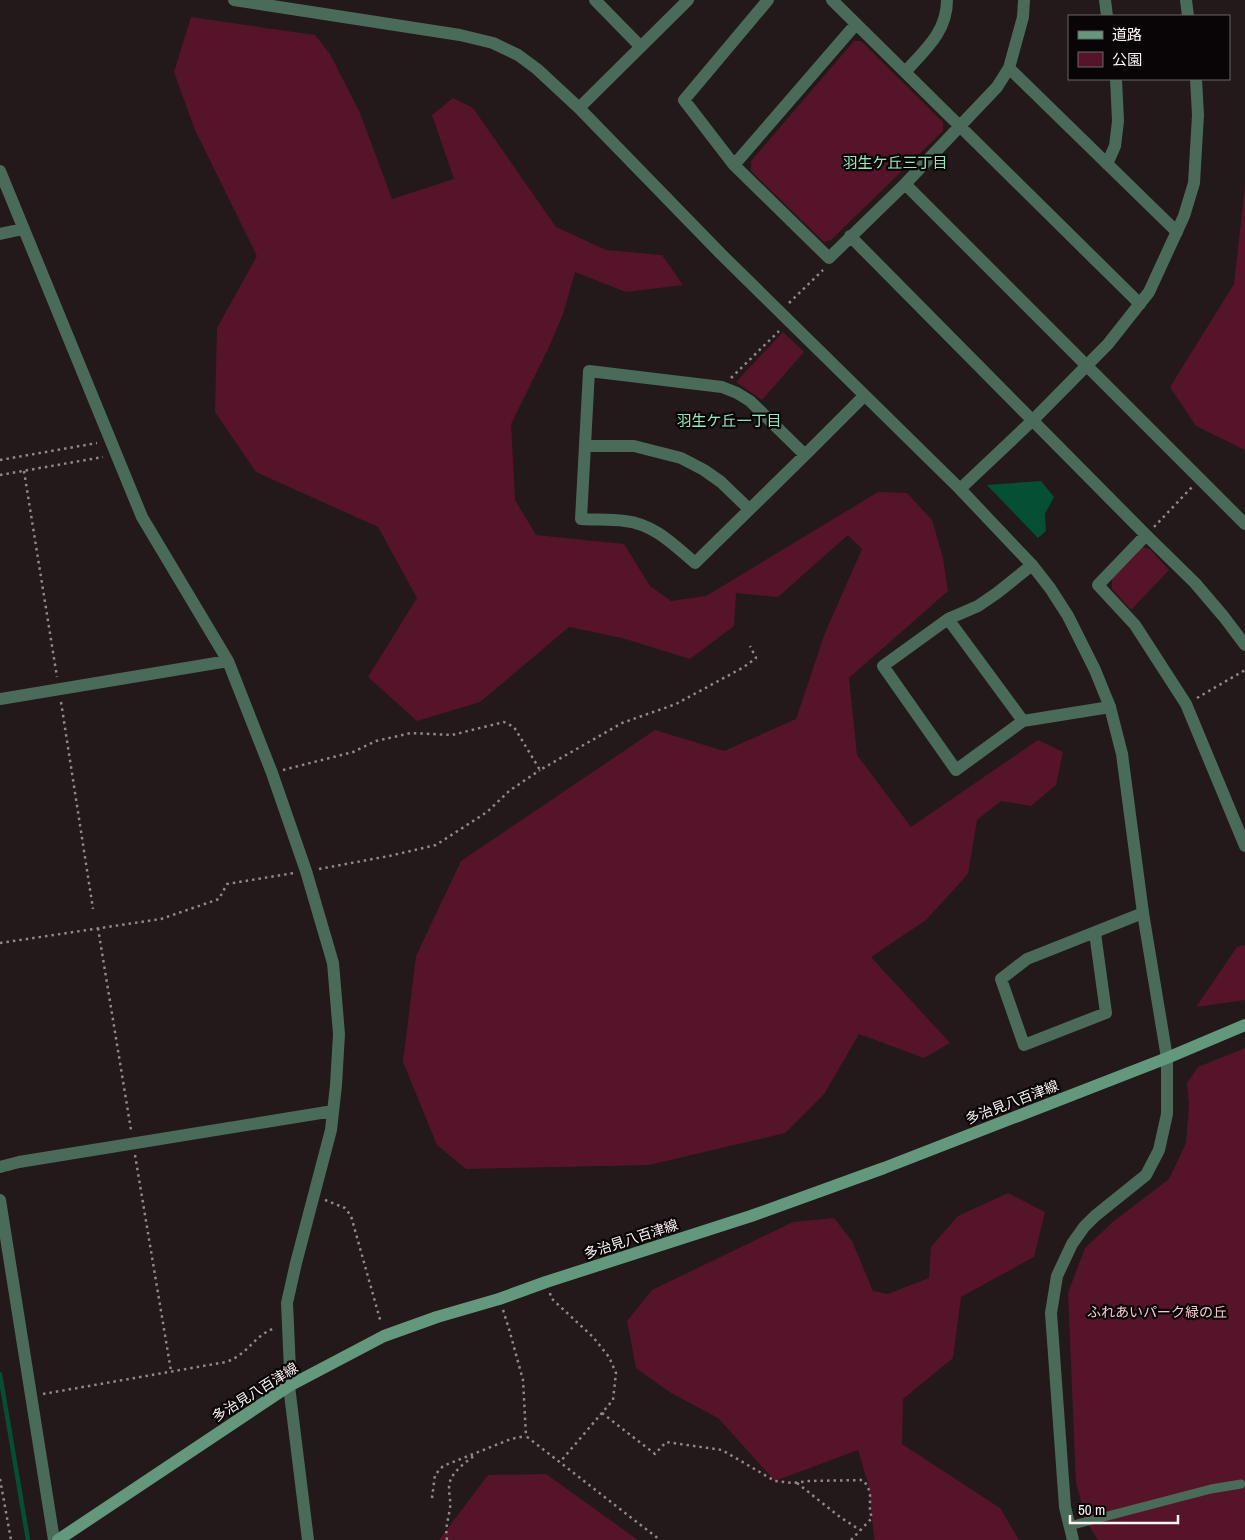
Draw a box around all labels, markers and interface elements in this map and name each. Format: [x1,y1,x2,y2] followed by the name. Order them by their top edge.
[1068,15,1230,80] legend
[1112,24,1142,45] text: 道路
[1112,49,1142,70] text: 公園
[842,152,948,173] district label: 羽生ケ丘三丁目
[676,410,782,431] district label: 羽生ケ丘一丁目
[963,1076,1061,1128] street label: 多治見八百津線
[582,1215,680,1263] street label: 多治見八百津線
[1087,1303,1227,1321] park label: ふれあいパーク緑の丘
[209,1358,301,1426] street label: 多治見八百津線
[1070,1492,1178,1524] scale bar
[1078,1499,1105,1520] text: 50 m

